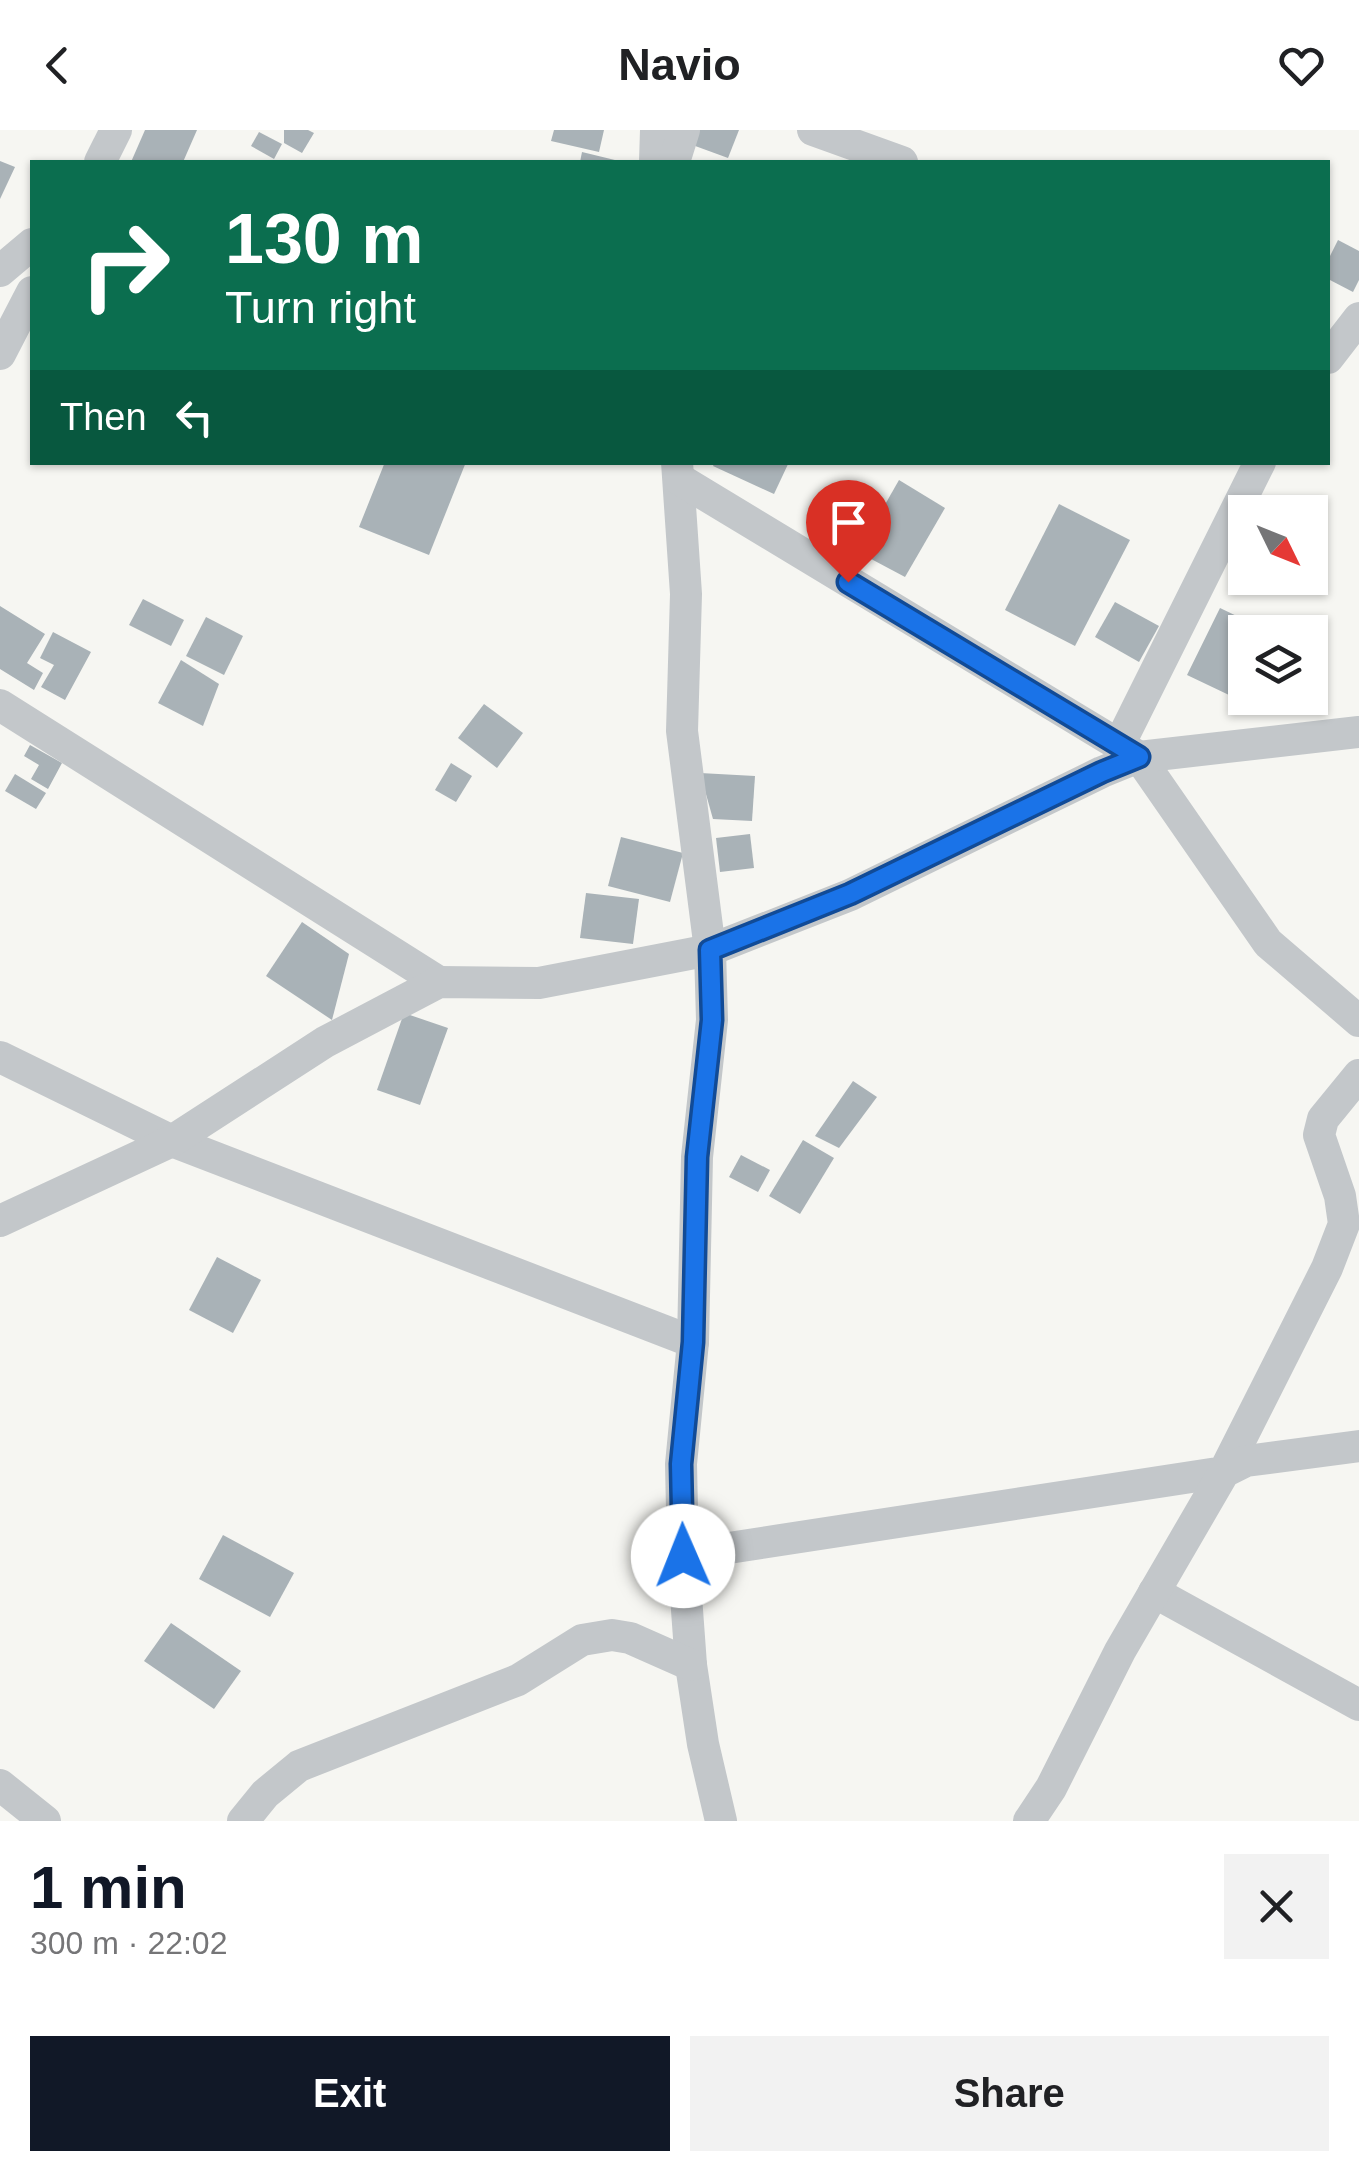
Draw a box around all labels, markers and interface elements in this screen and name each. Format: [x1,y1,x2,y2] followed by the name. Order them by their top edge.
[30,38,85,93] icon: back
[1274,38,1329,93] icon: heart
[618,39,741,90] text: Navio
[60,200,190,330] icon: right
[225,200,423,278] text: 130 m
[225,282,416,333] text: Turn right
[167,390,222,445] icon: left
[60,396,147,438] text: Then
[806,480,891,583] pin
[821,495,876,550] icon: arrive
[1228,495,1328,595] north arrow
[1228,495,1328,715] map controls
[1228,615,1328,715] button: layers
[631,1504,735,1608] position arrow
[30,1854,187,1921] text: 1 min
[1224,1854,1329,1959] button: close
[30,1925,227,1961] text: 300 m · 22:02
[30,2036,670,2151] button: Exit
[690,2036,1329,2151] button: Share

